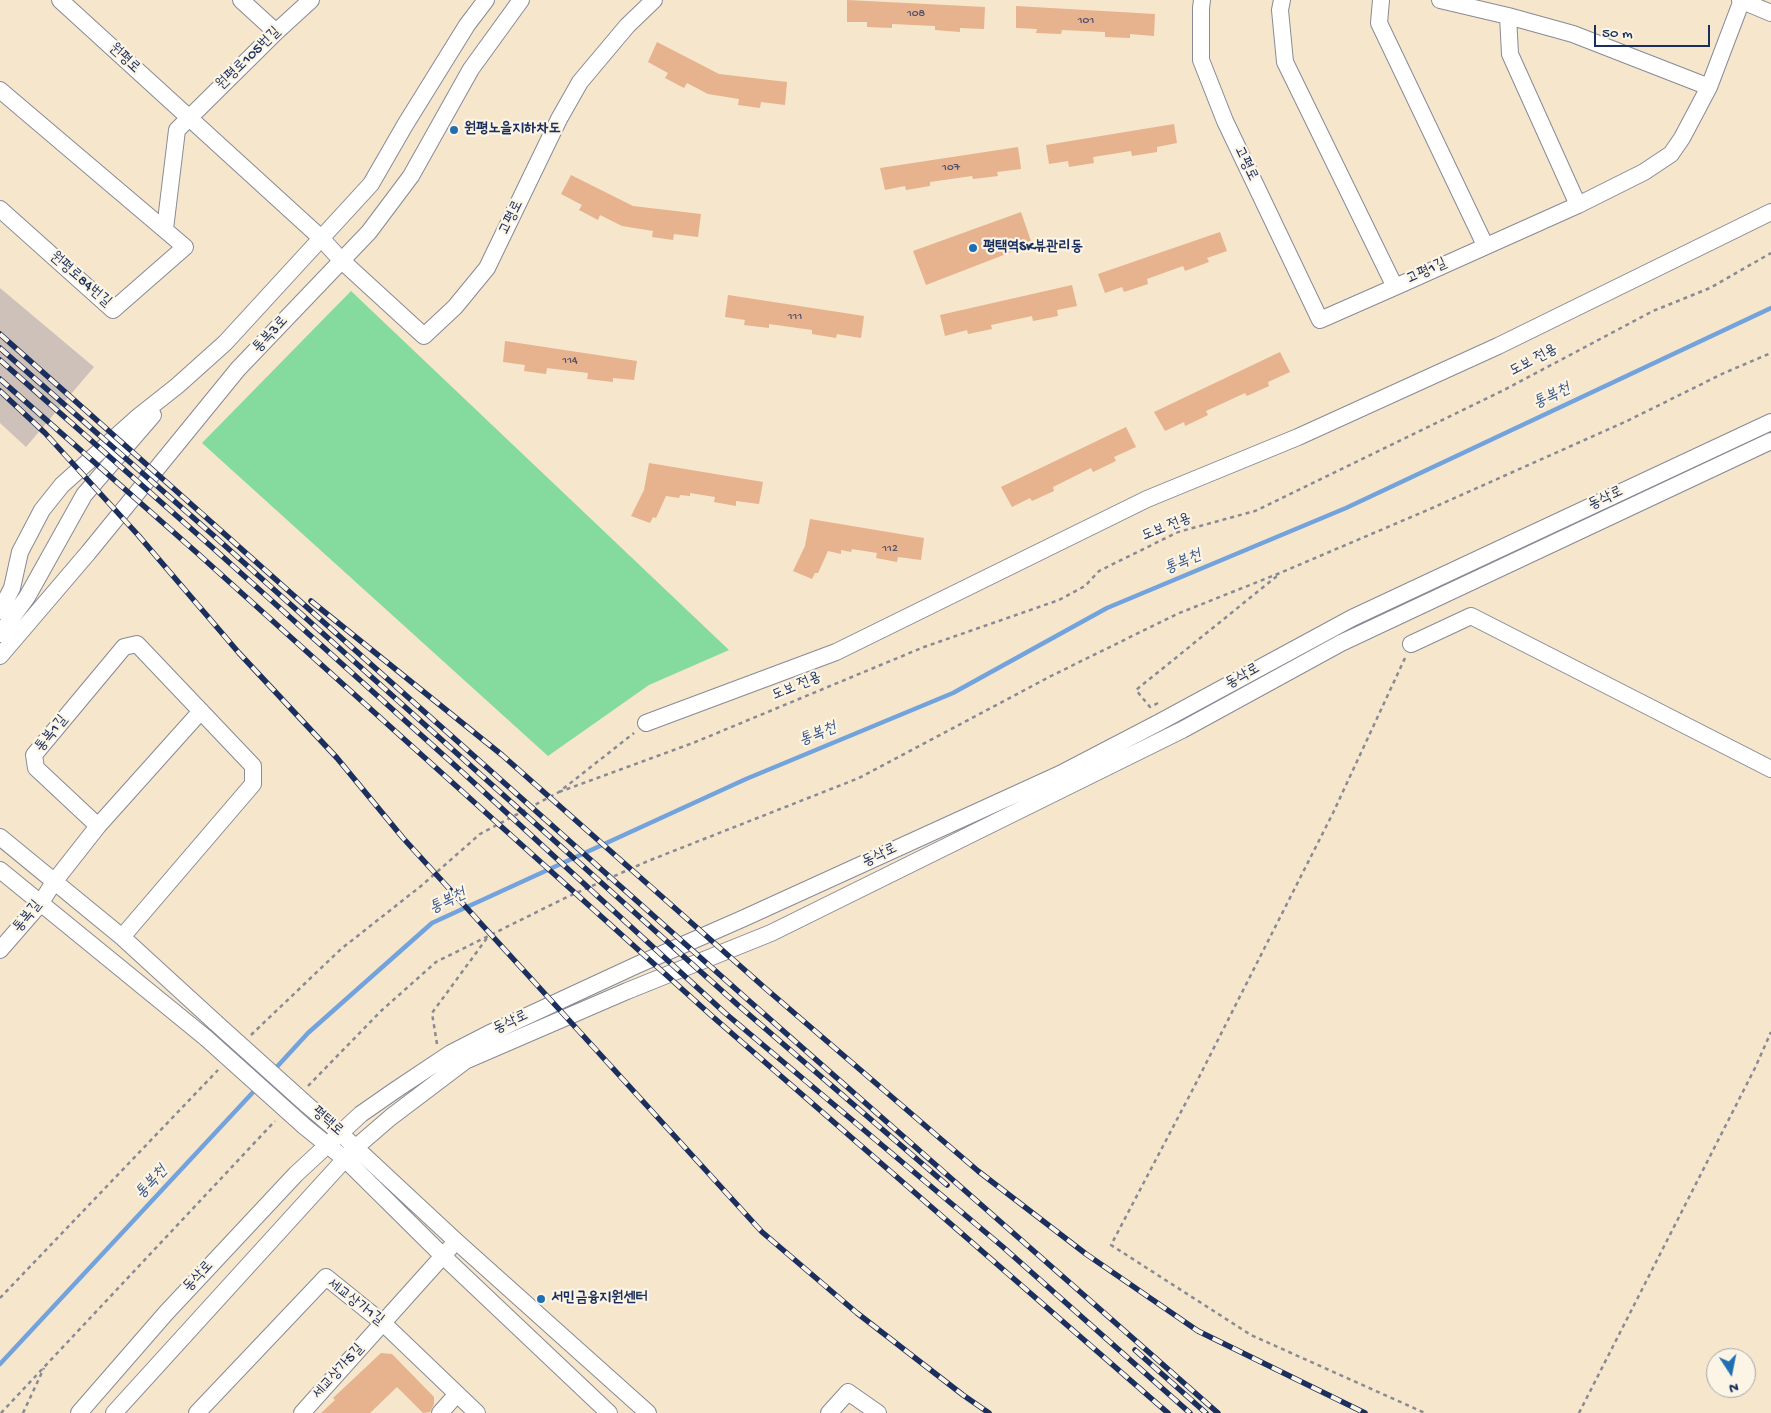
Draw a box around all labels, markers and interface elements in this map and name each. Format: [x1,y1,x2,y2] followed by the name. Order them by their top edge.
[907,7,925,21] house number: 108
[1078,14,1094,28] house number: 101
[1596,15,1712,47] scale bar
[213,24,285,94] street label: 원평로105번길
[1602,25,1633,43] text: 50 m
[105,40,143,78] street label: 원평로
[464,121,561,139] place label: 원평노을지하차도
[448,124,460,136] marker: 원평노을지하차도
[1229,144,1261,184] street label: 고평로
[942,161,960,175] house number: 107
[496,198,528,238] street label: 고평로
[983,239,1083,257] place label: 평택역SK뷰관리동
[967,242,979,254] marker: 평택역SK뷰관리동
[46,248,114,312] street label: 원평로84번길
[1404,255,1450,289] street label: 고평1길
[788,310,802,324] house number: 111
[249,313,293,357] street label: 통복3로
[1507,341,1561,381] street label: 도보 전용
[562,354,578,368] house number: 114
[1530,380,1574,414] water label: 통복천
[1586,483,1626,515] street label: 동삭로
[1140,510,1194,546] street label: 도보 전용
[882,542,898,556] house number: 112
[1161,547,1205,579] water label: 통복천
[1223,660,1263,694] street label: 동삭로
[770,669,824,705] street label: 도보 전용
[32,712,72,756] street label: 통복1길
[796,719,840,751] water label: 통복천
[860,840,900,872] street label: 동삭로
[426,885,470,919] water label: 통복천
[10,897,46,937] street label: 통복길
[491,1007,531,1039] street label: 동삭로
[307,1103,347,1141] street label: 평택로
[132,1162,172,1204] water label: 통복천
[180,1258,218,1296] street label: 동삭로
[323,1276,387,1330] street label: 세교상가1길
[551,1290,648,1308] place label: 서민금융지원센터
[535,1293,547,1305] marker: 서민금융지원센터
[309,1341,369,1403] street label: 세교상가5길
[1706,1348,1756,1398] north arrow
[1728,1378,1740,1396] text: N

